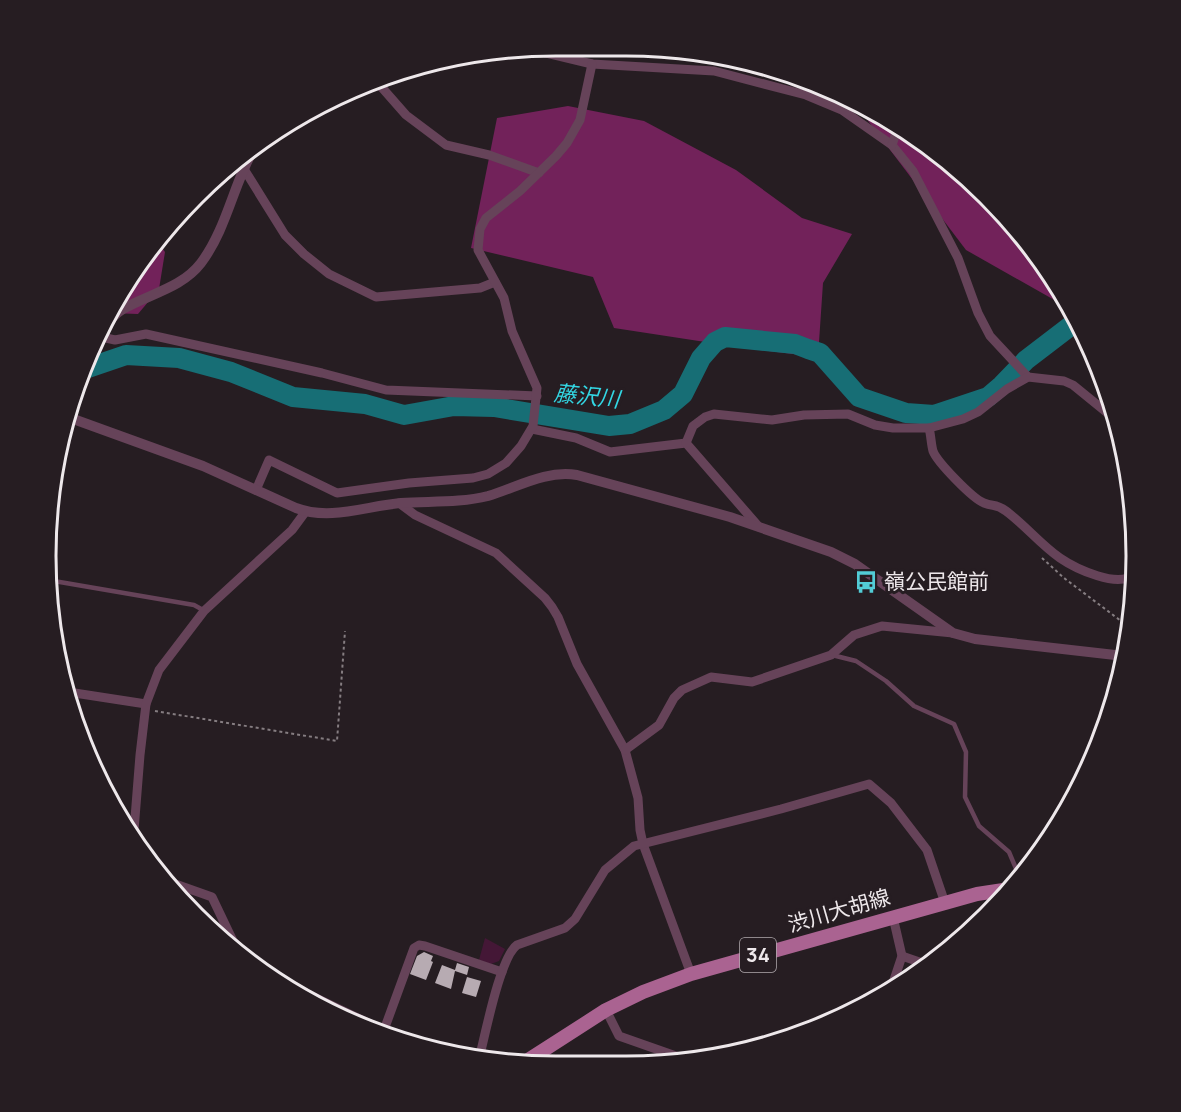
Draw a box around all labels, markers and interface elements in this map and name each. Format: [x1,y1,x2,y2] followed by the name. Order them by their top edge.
[553,378,623,415] water label: 藤沢川
[884,567,989,595] place label: 嶺公民館前
[853,569,879,595] bus stop icon: 嶺公民館前
[784,882,893,938] street label: 渋川大胡線
[740,938,776,972] road number: 34

